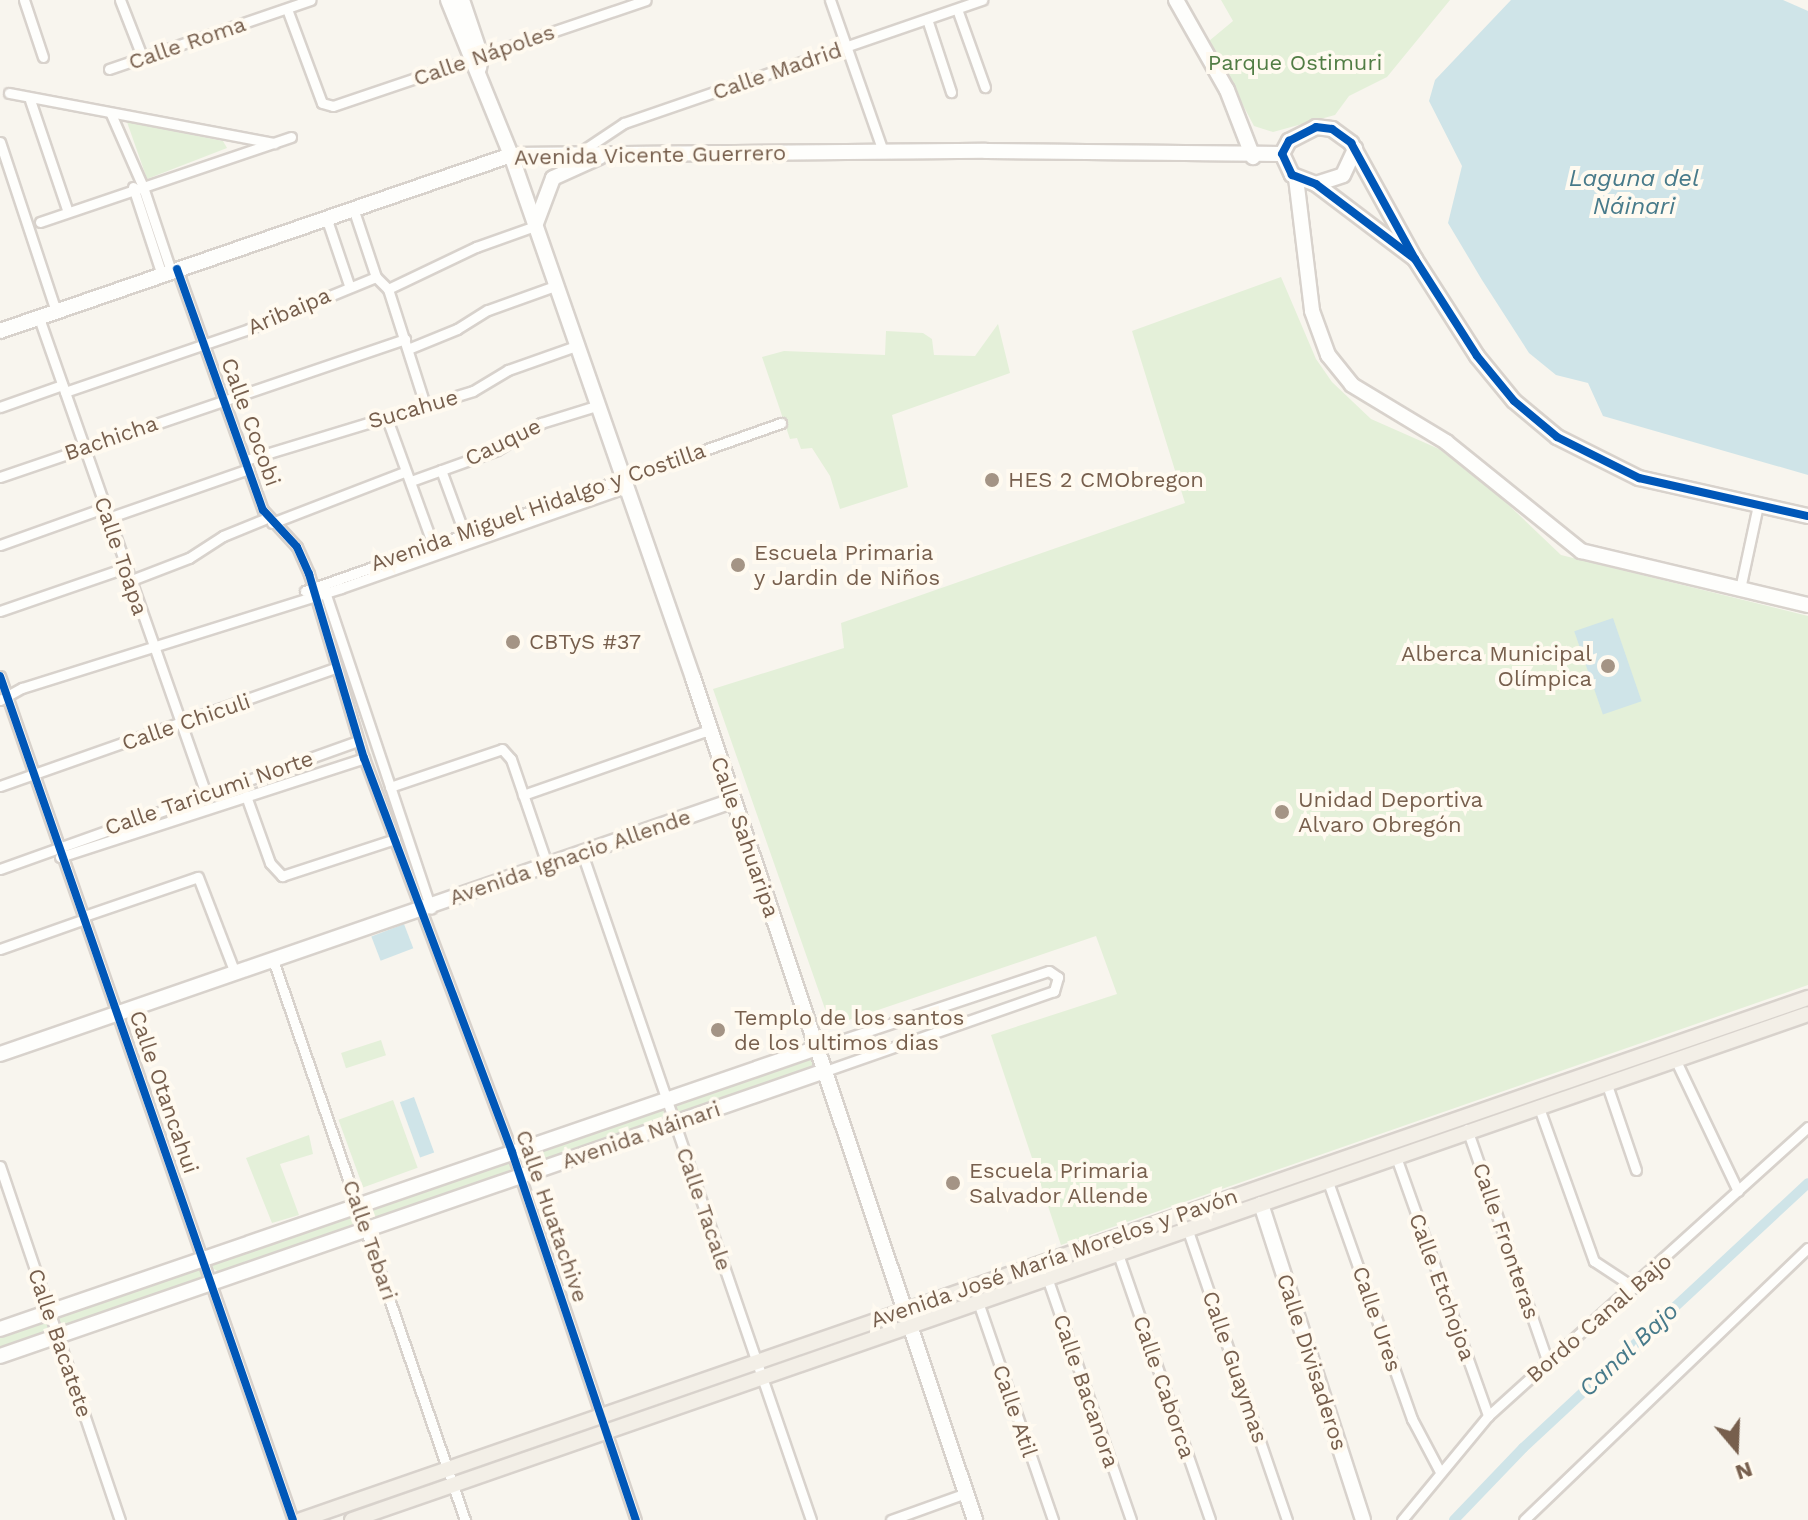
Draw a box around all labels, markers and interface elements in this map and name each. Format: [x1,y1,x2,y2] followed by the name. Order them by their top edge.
[125,11,249,75] street label: Calle Roma
[410,18,558,92] street label: Calle Nápoles
[709,37,845,105] street label: Calle Madrid
[1208,50,1382,76] park label: Parque Ostimuri
[513,139,787,171] street label: Avenida Vicente Guerrero
[1569,165,1699,221] water label: Laguna del Náinari
[243,282,335,340] street label: Aribaipa
[216,354,286,490] street label: Calle Cocobi
[365,384,461,434] street label: Sucahue
[61,410,161,466] street label: Bachicha
[461,412,545,472] street label: Cauque
[366,437,710,577] street label: Avenida Miguel Hidalgo y Costilla
[1008,467,1204,493] place label: HES 2 CMObregon
[983,471,1001,489] marker: HES 2 CMObregon
[88,493,154,619] street label: Calle Toapa
[754,539,941,590] place label: Escuela Primaria y Jardin de Niños
[729,556,747,574] marker: Escuela Primaria y Jardin de Niños
[529,629,641,655] place label: CBTyS #37
[504,633,522,651] marker: CBTyS #37
[1401,640,1592,692] place label: Alberca Municipal Olímpica
[1599,657,1617,675] marker: Alberca Municipal Olímpica
[118,688,254,756] street label: Calle Chiculi
[101,745,317,841] street label: Calle Taricumi Norte
[705,753,785,921] street label: Calle Sahuaripa
[1298,786,1483,838] place label: Unidad Deportiva Alvaro Obregón
[445,803,695,911] street label: Avenida Ignacio Allende
[1273,803,1291,821] marker: Unidad Deportiva Alvaro Obregón
[734,1004,964,1056] place label: Templo de los santos de los ultimos dias
[124,1007,204,1177] street label: Calle Otancahui
[709,1021,727,1039] marker: Templo de los santos de los ultimos dias
[558,1095,724,1175] street label: Avenida Náinari
[510,1126,594,1306] street label: Calle Huatachive
[671,1144,737,1274] street label: Calle Tacale
[969,1157,1149,1208] place label: Escuela Primaria Salvador Allende
[1467,1159,1545,1323] street label: Calle Fronteras
[944,1174,962,1192] marker: Escuela Primaria Salvador Allende
[337,1176,403,1304] street label: Calle Tebari
[866,1182,1242,1334] street label: Avenida José María Morelos y Pavón
[1403,1210,1481,1364] street label: Calle Etchojoa
[1521,1248,1677,1388] street label: Bordo Canal Bajo
[1347,1263,1407,1375] street label: Calle Ures
[22,1265,98,1421] street label: Calle Bacatete
[1271,1270,1353,1454] street label: Calle Divisaderos
[1197,1288,1273,1446] street label: Calle Guaymas
[1573,1297,1685,1403] water label: Canal Bajo
[1047,1311,1125,1471] street label: Calle Bacanora
[1127,1312,1201,1462] street label: Calle Caborca
[987,1361,1043,1461] street label: Calle Atil
[1696,1408,1776,1488] north arrow
[1732,1457,1756,1486] text: N

